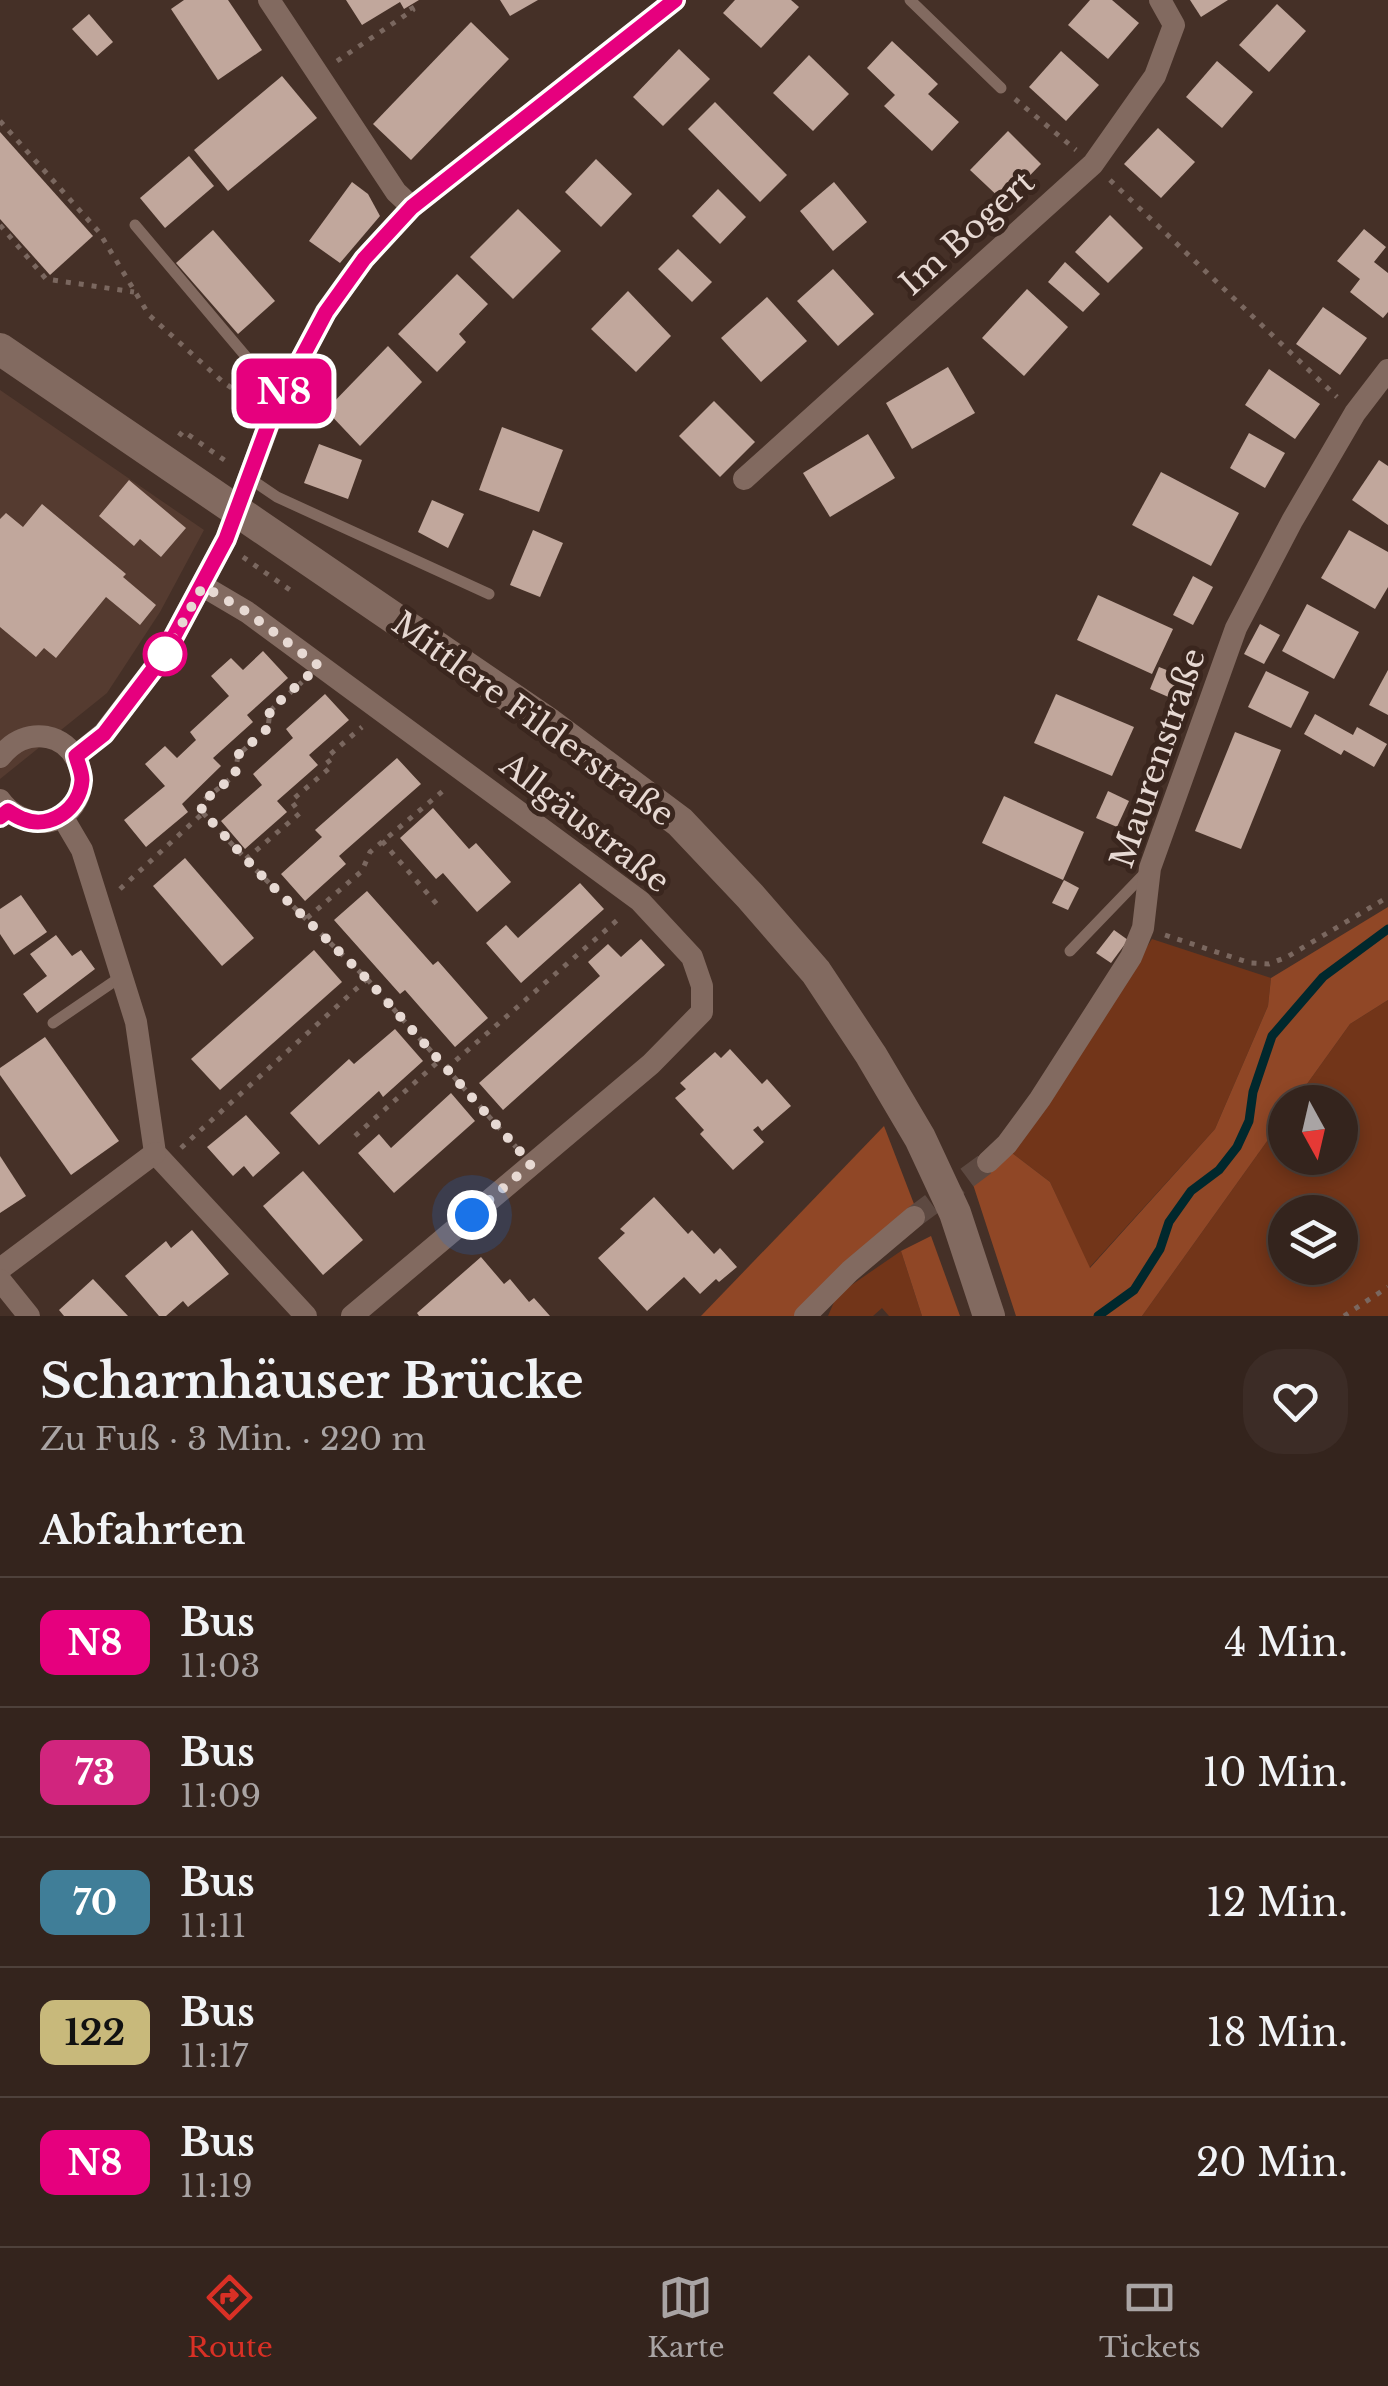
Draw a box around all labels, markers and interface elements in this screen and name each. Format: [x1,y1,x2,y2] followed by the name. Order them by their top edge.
[892,162,1042,304] street label: Im Bogert
[239,358,329,424] line badge: N8
[256,370,312,413] text: N8
[384,603,682,835] street label: Mittlere Filderstraße
[144,633,186,675] unlabelled marker
[1102,643,1214,873] street label: Maurenstraße
[492,744,678,901] street label: Allgäustraße
[1268,1085,1358,1175] north arrow
[1268,1085,1358,1285] map controls
[447,1190,497,1240] your location
[1268,1195,1358,1285] button: layers
[1243,1349,1348,1454] button: heart
[40,1351,584,1411] text: Scharnhäuser Brücke
[40,1419,426,1459] text: Zu Fuß · 3 Min. · 220 m
[40,1507,245,1554] text: Abfahrten
[180,1599,255,1646] text: Bus
[1224,1619,1348,1666] text: 4 Min.
[67,1621,123,1664] text: N8
[180,1646,260,1686] text: 11:03
[180,1729,255,1776] text: Bus
[1202,1749,1348,1796] text: 10 Min.
[75,1751,115,1794] text: 73
[180,1776,261,1816] text: 11:09
[180,1859,255,1906] text: Bus
[1206,1879,1348,1926] text: 12 Min.
[73,1881,117,1924] text: 70
[180,1906,246,1946] text: 11:11
[180,1989,255,2036] text: Bus
[1206,2009,1348,2056] text: 18 Min.
[65,2011,125,2054] text: 122
[180,2036,248,2076] text: 11:17
[180,2119,255,2166] text: Bus
[1196,2139,1348,2186] text: 20 Min.
[67,2141,123,2184] text: N8
[180,2166,253,2206] text: 11:19
[187,2270,273,2365] tab: Route
[647,2270,725,2365] tab: Karte
[1099,2270,1201,2365] tab: Tickets

